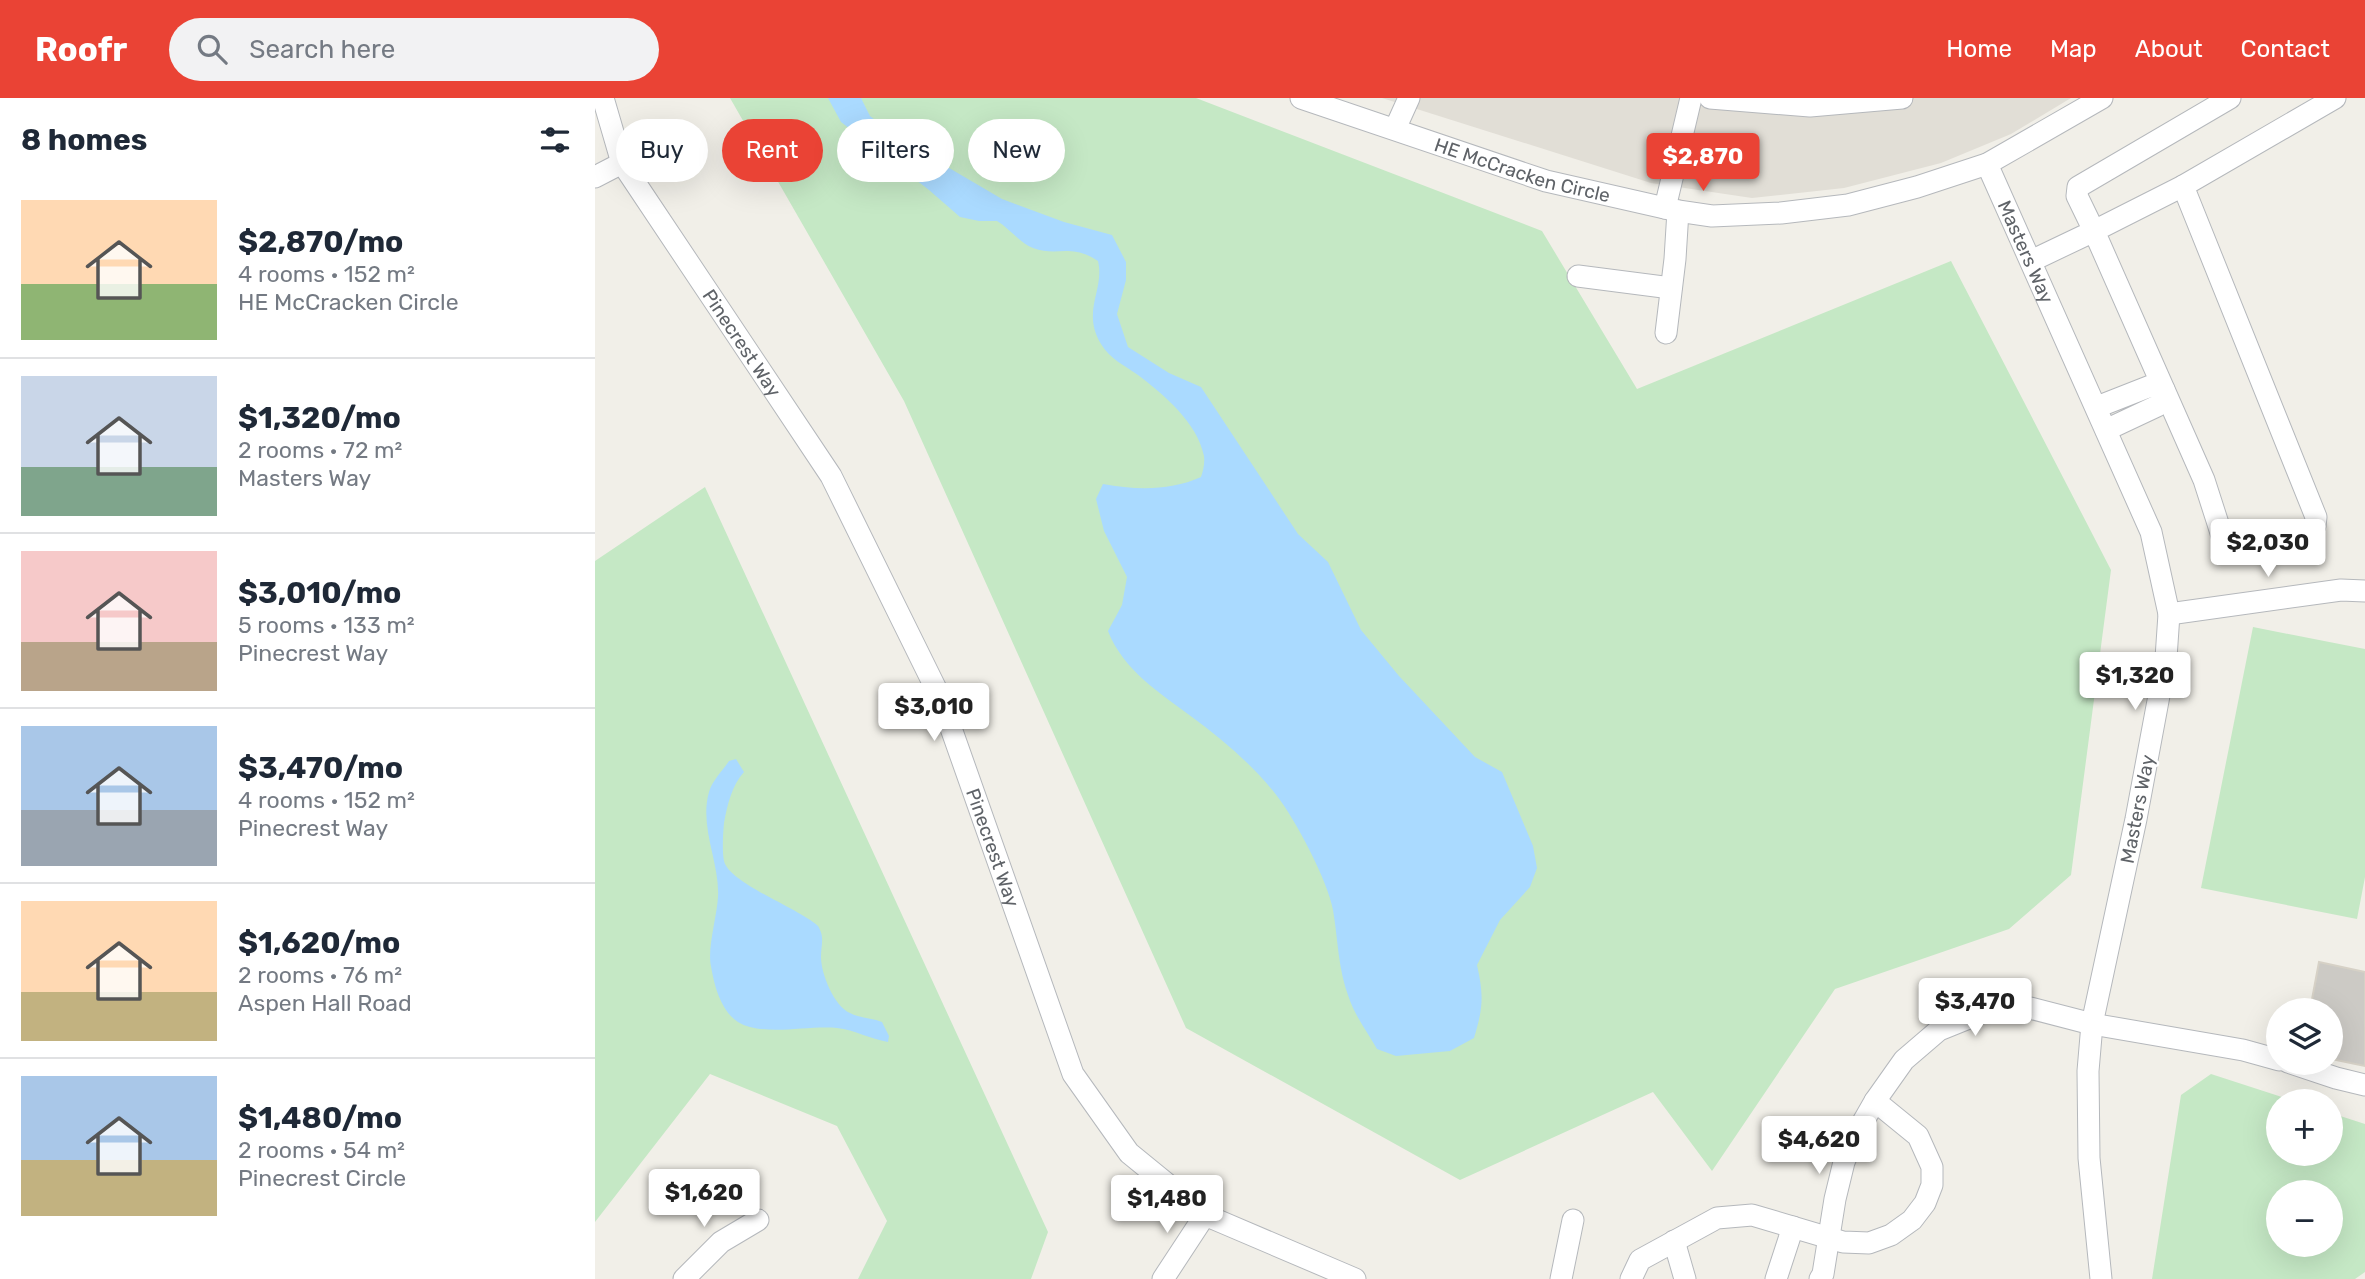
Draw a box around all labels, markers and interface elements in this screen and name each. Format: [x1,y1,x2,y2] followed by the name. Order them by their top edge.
[169,18,659,81] search box
[35,30,127,69] text: Roofr
[193,30,231,68] icon: search
[249,34,395,65] text: Search here
[1946,35,2012,63] text: Home
[2050,35,2097,63] text: Map
[2135,35,2203,63] text: About
[2241,35,2330,63] text: Contact
[616,119,708,182] chip: Buy
[722,119,823,182] chip: Rent
[837,119,954,182] chip: Filters
[968,119,1065,182] chip: New
[536,121,574,159] icon: filters
[21,122,147,158] text: 8 homes
[1431,133,1612,207] street label: HE McCracken Circle
[1646,134,1760,193] pin: $2,870
[1663,142,1744,170] text: $2,870
[1993,197,2059,307] street label: Masters Way
[238,224,403,260] text: $2,870/mo
[77,228,161,312] icon: home
[238,260,415,288] text: 4 rooms · 152 m²
[698,285,786,401] street label: Pinecrest Way
[238,288,459,316] text: HE McCracken Circle
[238,400,401,436] text: $1,320/mo
[77,404,161,488] icon: home
[238,436,402,464] text: 2 rooms · 72 m²
[238,464,371,492] text: Masters Way
[2211,519,2325,579] pin: $2,030
[2227,528,2309,556] text: $2,030
[238,575,401,611] text: $3,010/mo
[77,579,161,663] icon: home
[238,611,415,639] text: 5 rooms · 133 m²
[238,639,388,667] text: Pinecrest Way
[2078,652,2192,712] pin: $1,320
[2096,661,2174,689] text: $1,320
[877,684,991,743] pin: $3,010
[894,692,974,720] text: $3,010
[238,750,403,786] text: $3,470/mo
[2116,753,2159,865] street label: Masters Way
[77,754,161,838] icon: home
[961,785,1024,910] street label: Pinecrest Way
[238,786,415,814] text: 4 rooms · 152 m²
[238,814,388,842] text: Pinecrest Way
[238,925,400,961] text: $1,620/mo
[77,929,161,1013] icon: home
[238,961,402,989] text: 2 rooms · 76 m²
[1918,978,2032,1038] pin: $3,470
[1935,987,2015,1015] text: $3,470
[238,989,412,1017] text: Aspen Hall Road
[2266,998,2343,1257] map controls
[2266,998,2343,1075] button: layers
[2266,1089,2343,1166] button: +
[238,1100,402,1136] text: $1,480/mo
[77,1104,161,1188] icon: home
[1762,1116,1876,1176] pin: $4,620
[1778,1125,1860,1153] text: $4,620
[238,1136,405,1164] text: 2 rooms · 54 m²
[238,1164,406,1192] text: Pinecrest Circle
[647,1170,761,1229] pin: $1,620
[1110,1176,1224,1235] pin: $1,480
[665,1178,743,1206] text: $1,620
[2266,1180,2343,1257] button: −
[1127,1184,1207,1212] text: $1,480

